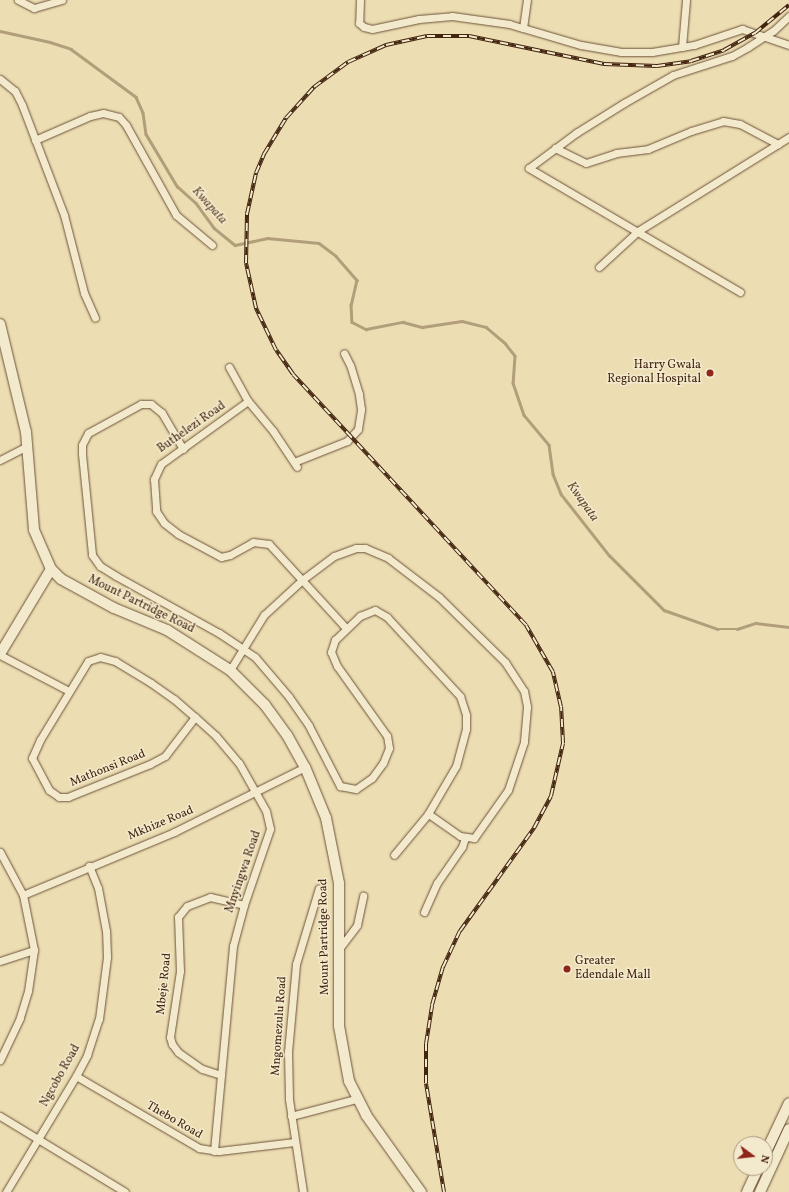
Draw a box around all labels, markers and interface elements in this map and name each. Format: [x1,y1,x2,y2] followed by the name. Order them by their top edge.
[188,184,230,228] water label: Kwapata
[607,359,701,387] place label: Harry Gwala Regional Hospital
[704,367,716,379] marker: Harry Gwala Regional Hospital
[155,399,229,457] street label: Buthelezi Road
[563,479,601,525] water label: Kwapata
[85,573,197,637] street label: Mount Partridge Road
[68,747,148,791] street label: Mathonsi Road
[126,804,196,844] street label: Mkhize Road
[223,829,265,915] street label: Mnyingwa Road
[317,878,333,996] street label: Mount Partridge Road
[155,952,175,1016] street label: Mbeje Road
[575,955,651,983] place label: Greater Edendale Mall
[562,964,572,974] marker: Greater Edendale Mall
[269,976,291,1076] street label: Mngomezulu Road
[38,1042,84,1110] street label: Ngcobo Road
[144,1099,204,1143] street label: Thebo Road
[733,1136,773,1176] north arrow
[756,1153,772,1165] text: N

